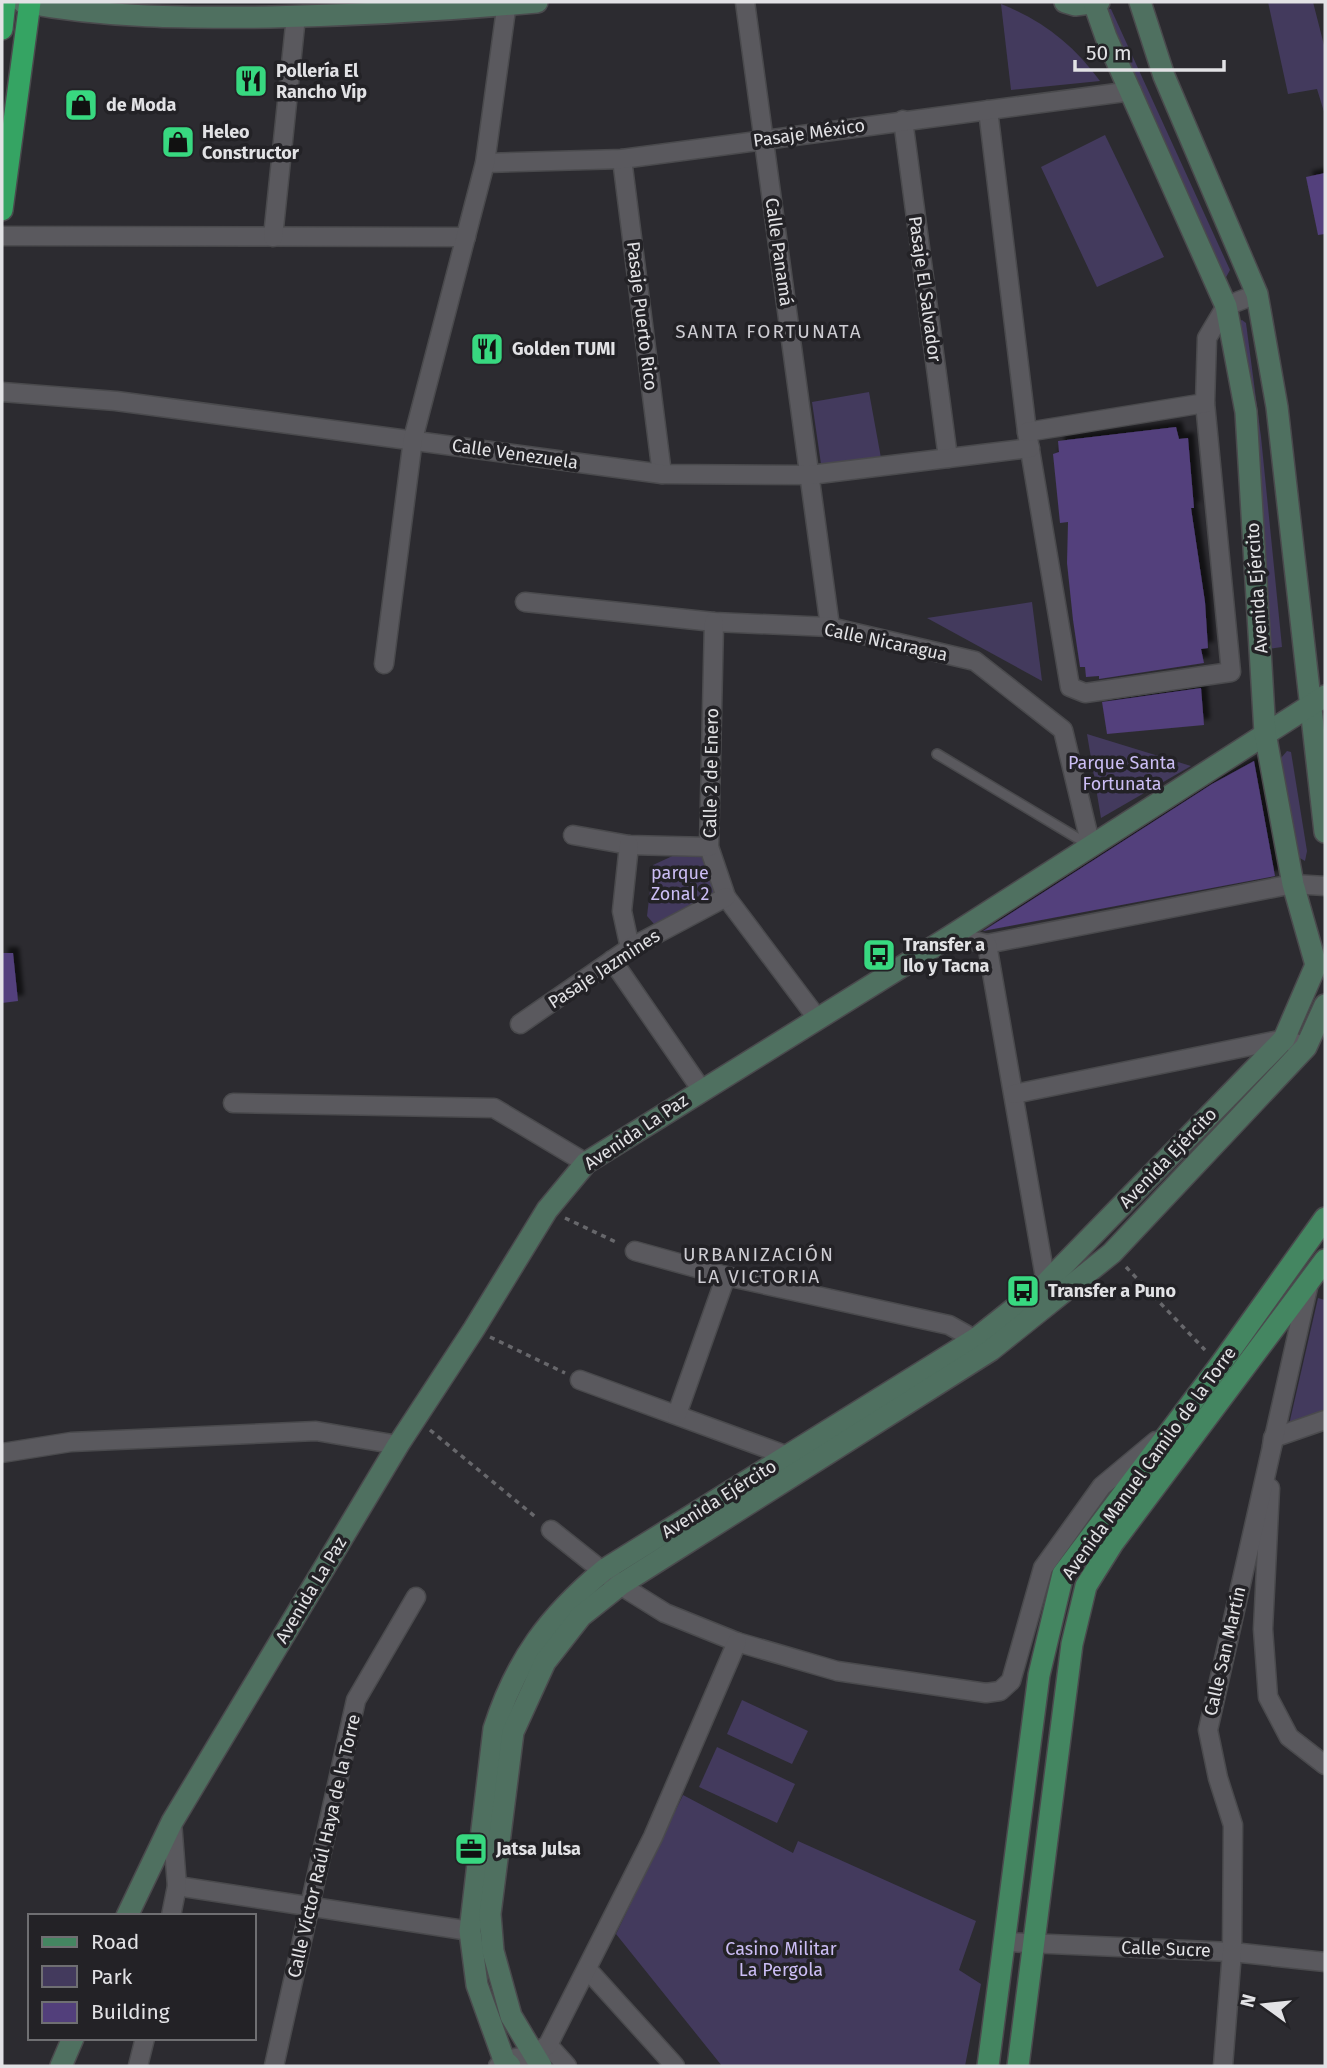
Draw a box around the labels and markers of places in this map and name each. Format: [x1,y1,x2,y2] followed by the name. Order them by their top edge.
[276,60,367,103] place label: Pollería El Rancho Vip
[232,62,270,100] restaurant icon: Pollería El Rancho Vip
[62,86,100,124] shop icon: de Moda
[106,94,176,116] place label: de Moda
[202,121,300,164] place label: Heleo Constructor
[159,123,197,161] shop icon: Heleo Constructor
[468,330,506,368] restaurant icon: Golden TUMI
[512,338,616,360] place label: Golden TUMI
[903,934,990,977] place label: Transfer a Ilo y Tacna
[860,936,898,974] bus stop icon: Transfer a Ilo y Tacna
[1004,1272,1042,1310] bus stop icon: Transfer a Puno
[1048,1280,1176,1302] place label: Transfer a Puno
[452,1830,490,1868] office icon: Jatsa Julsa
[495,1838,581,1860] place label: Jatsa Julsa

